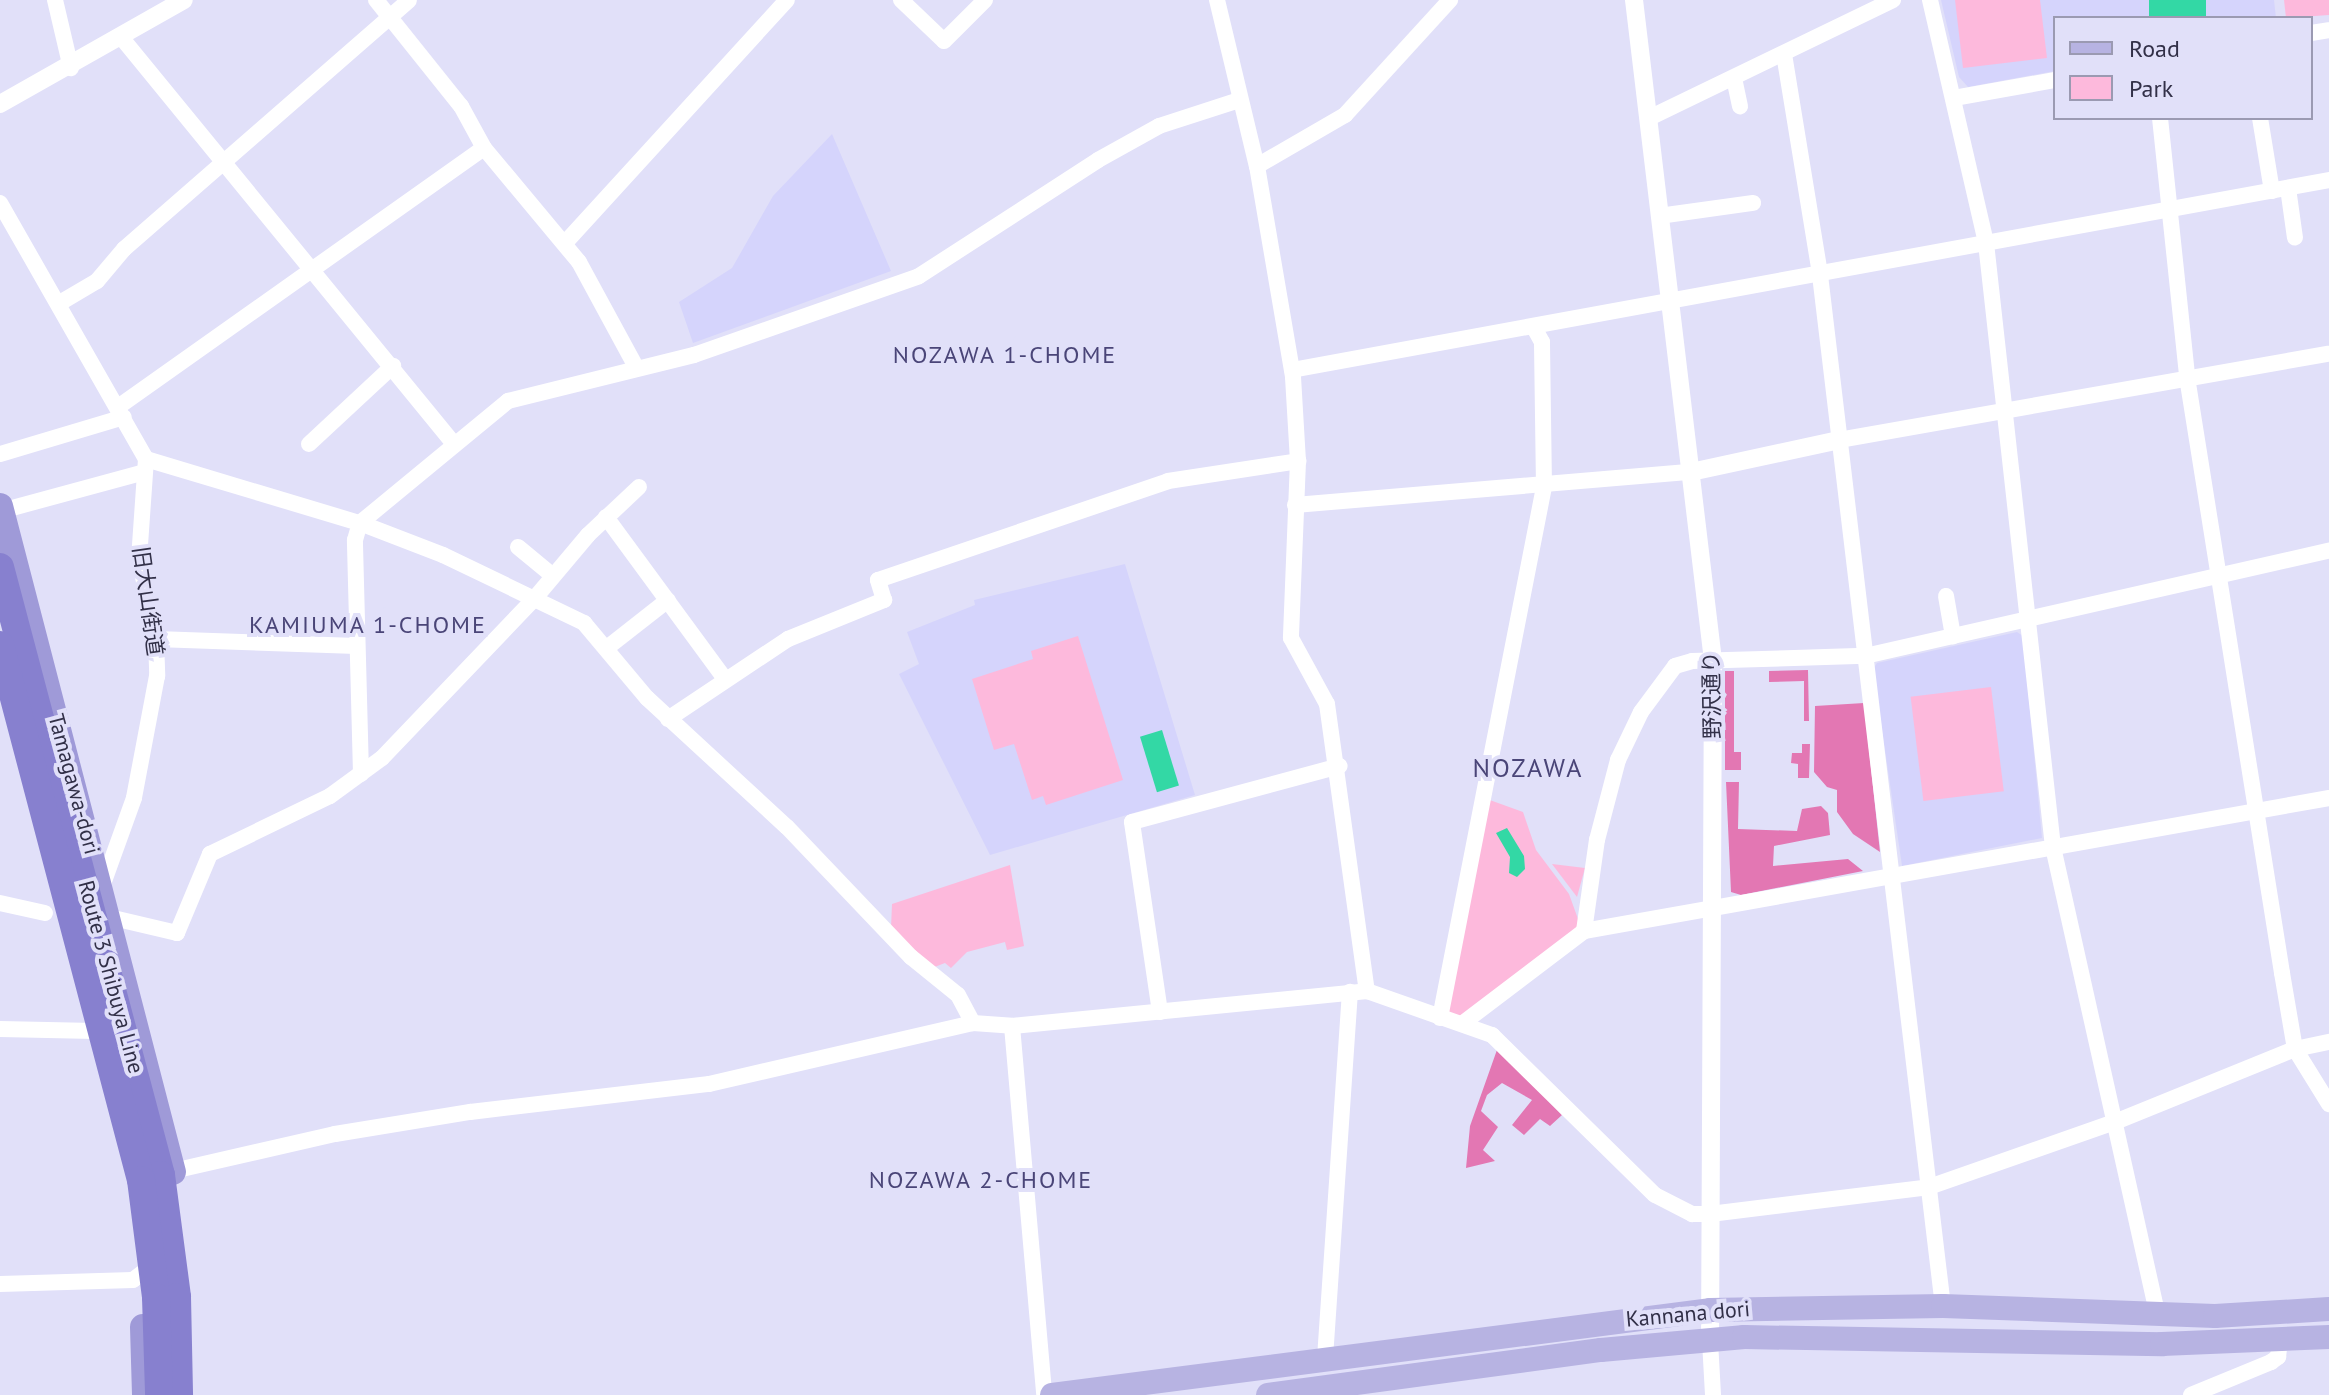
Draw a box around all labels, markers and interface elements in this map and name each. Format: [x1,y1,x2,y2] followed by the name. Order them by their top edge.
[2053,16,2313,120] legend
[2129,33,2180,64] text: Road
[2129,73,2173,104] text: Park
[892,341,1118,369] district label: NOZAWA 1-CHOME
[127,545,169,657] street label: 旧大山街道
[249,611,487,639] district label: KAMIUMA 1-CHOME
[1698,651,1726,739] street label: 野沢通り
[43,711,105,857] street label: Tamagawa-dori
[1473,752,1583,784] district label: NOZAWA
[73,878,149,1076] street label: Route 3 Shibuya Line
[868,1166,1094,1194] district label: NOZAWA 2-CHOME
[1625,1295,1751,1333] street label: Kannana dori

